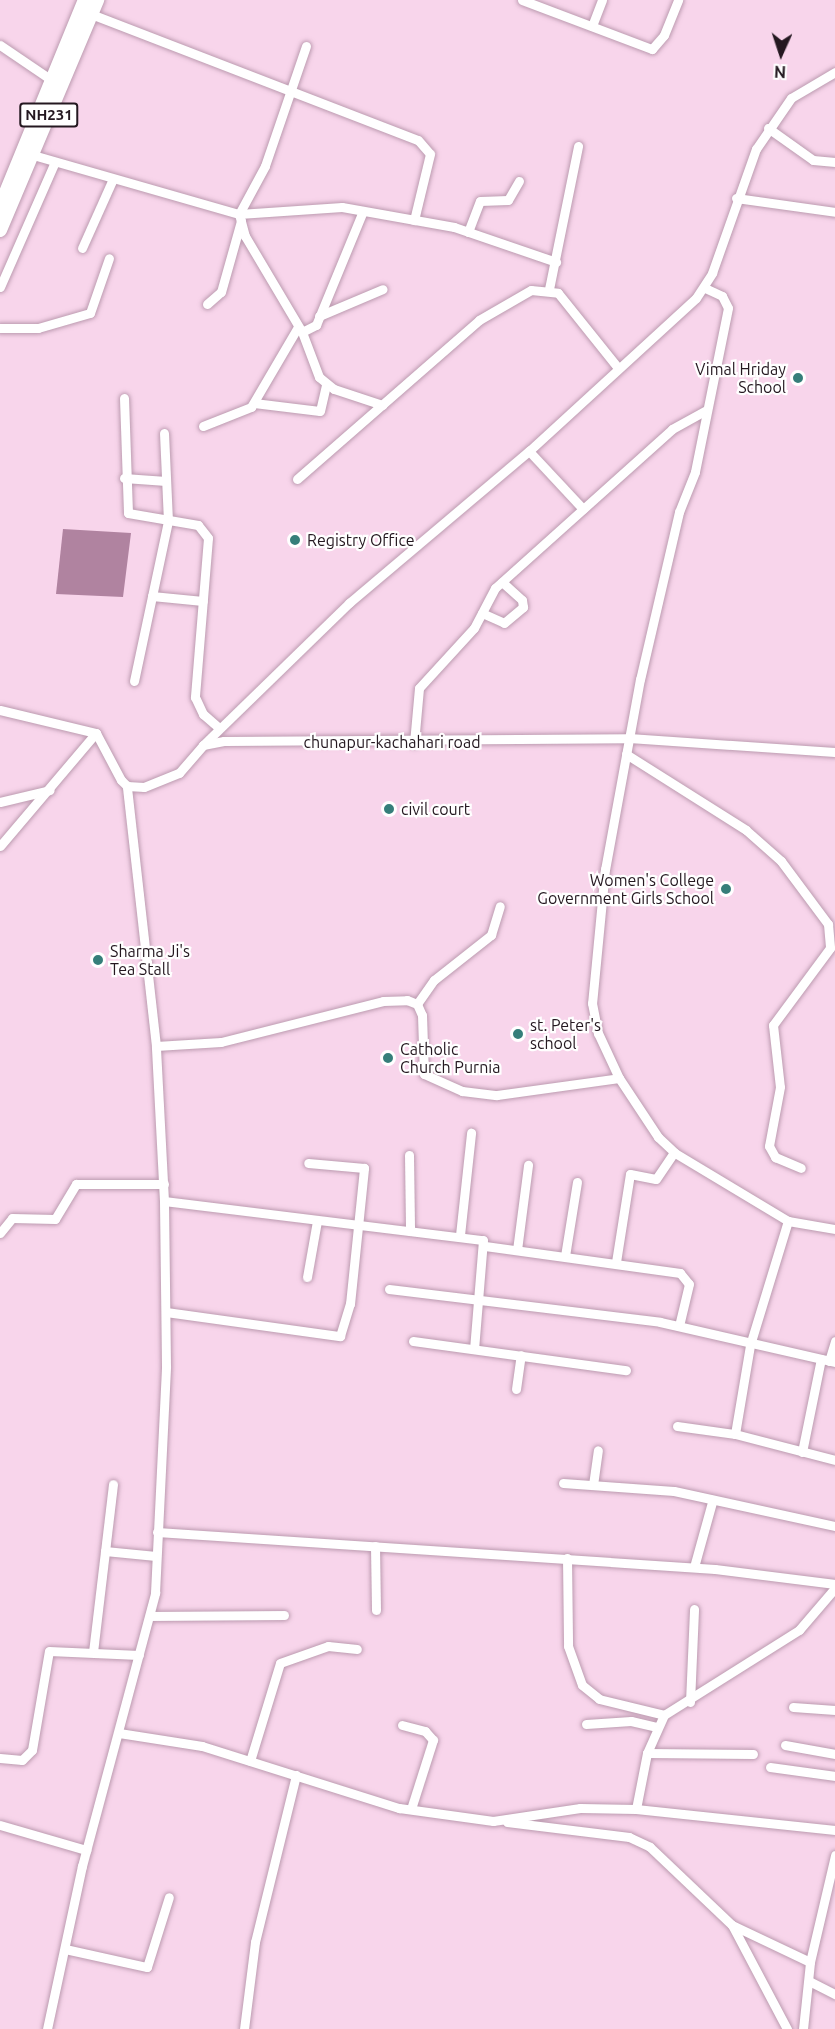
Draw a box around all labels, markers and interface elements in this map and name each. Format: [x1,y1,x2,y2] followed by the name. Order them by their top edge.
[751,24,811,84] north arrow
[774,63,786,81] text: N
[19,103,79,127] road number: NH231
[695,359,786,397] place label: Vimal Hriday School
[791,371,805,385] marker: Vimal Hriday School
[307,530,415,550] place label: Registry Office
[288,533,302,547] marker: Registry Office
[303,732,481,752] street label: chunapur-kachahari road
[401,799,470,819] place label: civil court
[382,802,396,816] marker: civil court
[537,870,714,908] place label: Women's College Government Girls School
[719,882,733,896] marker: Women's College Government Girls School
[110,941,190,979] place label: Sharma Ji's Tea Stall
[91,953,105,967] marker: Sharma Ji's Tea Stall
[530,1015,601,1053] place label: st. Peter's school
[511,1027,525,1041] marker: st. Peter's school
[400,1039,500,1077] place label: Catholic Church Purnia
[381,1051,395,1065] marker: Catholic Church Purnia

